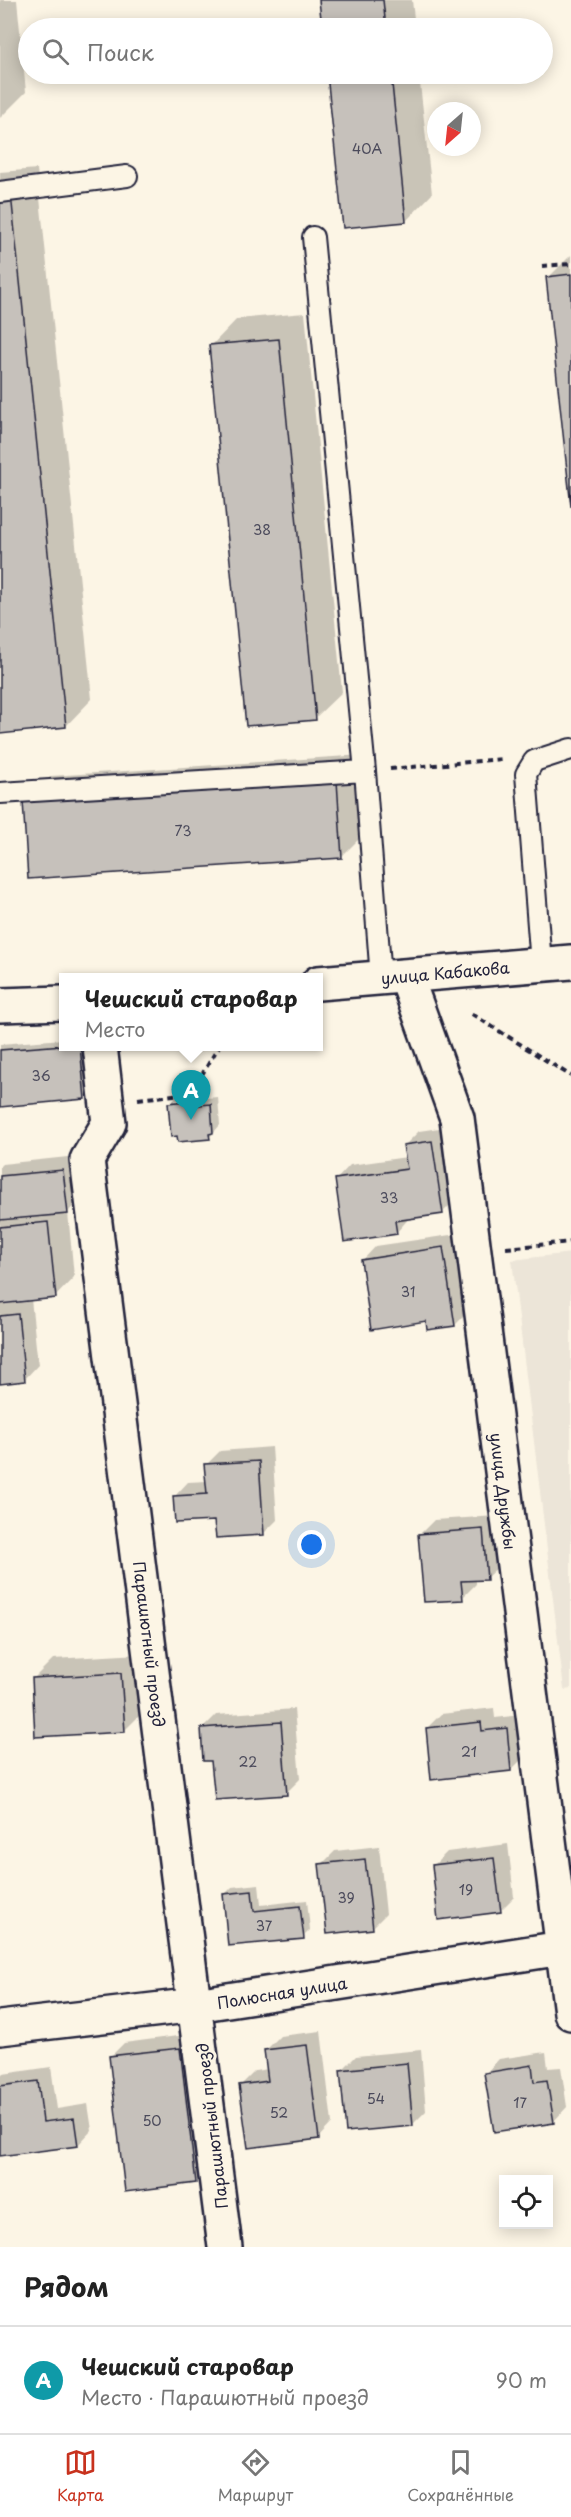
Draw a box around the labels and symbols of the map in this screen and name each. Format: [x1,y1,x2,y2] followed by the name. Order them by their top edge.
[427,102,481,156] north arrow
[352,138,382,159] house number: 40А
[253,519,271,540] house number: 38
[175,820,191,841] house number: 73
[380,954,510,990] street label: улица Кабакова
[31,1065,51,1086] house number: 36
[172,1070,210,1120] pin: A
[380,1187,398,1208] house number: 33
[401,1281,415,1302] house number: 31
[485,1431,523,1551] street label: улица Дружбы
[297,1530,326,1559] your location
[128,1560,172,1728] street label: Парашютный проезд
[461,1741,477,1762] house number: 21
[239,1751,257,1772] house number: 22
[459,1879,473,1900] house number: 19
[337,1887,355,1908] house number: 39
[256,1915,273,1936] house number: 37
[215,1970,349,2014] street label: Полюсная улица
[189,2042,233,2210] street label: Парашютный проезд
[367,2088,385,2109] house number: 54
[513,2092,527,2113] house number: 17
[270,2102,288,2123] house number: 52
[142,2110,162,2131] house number: 50

